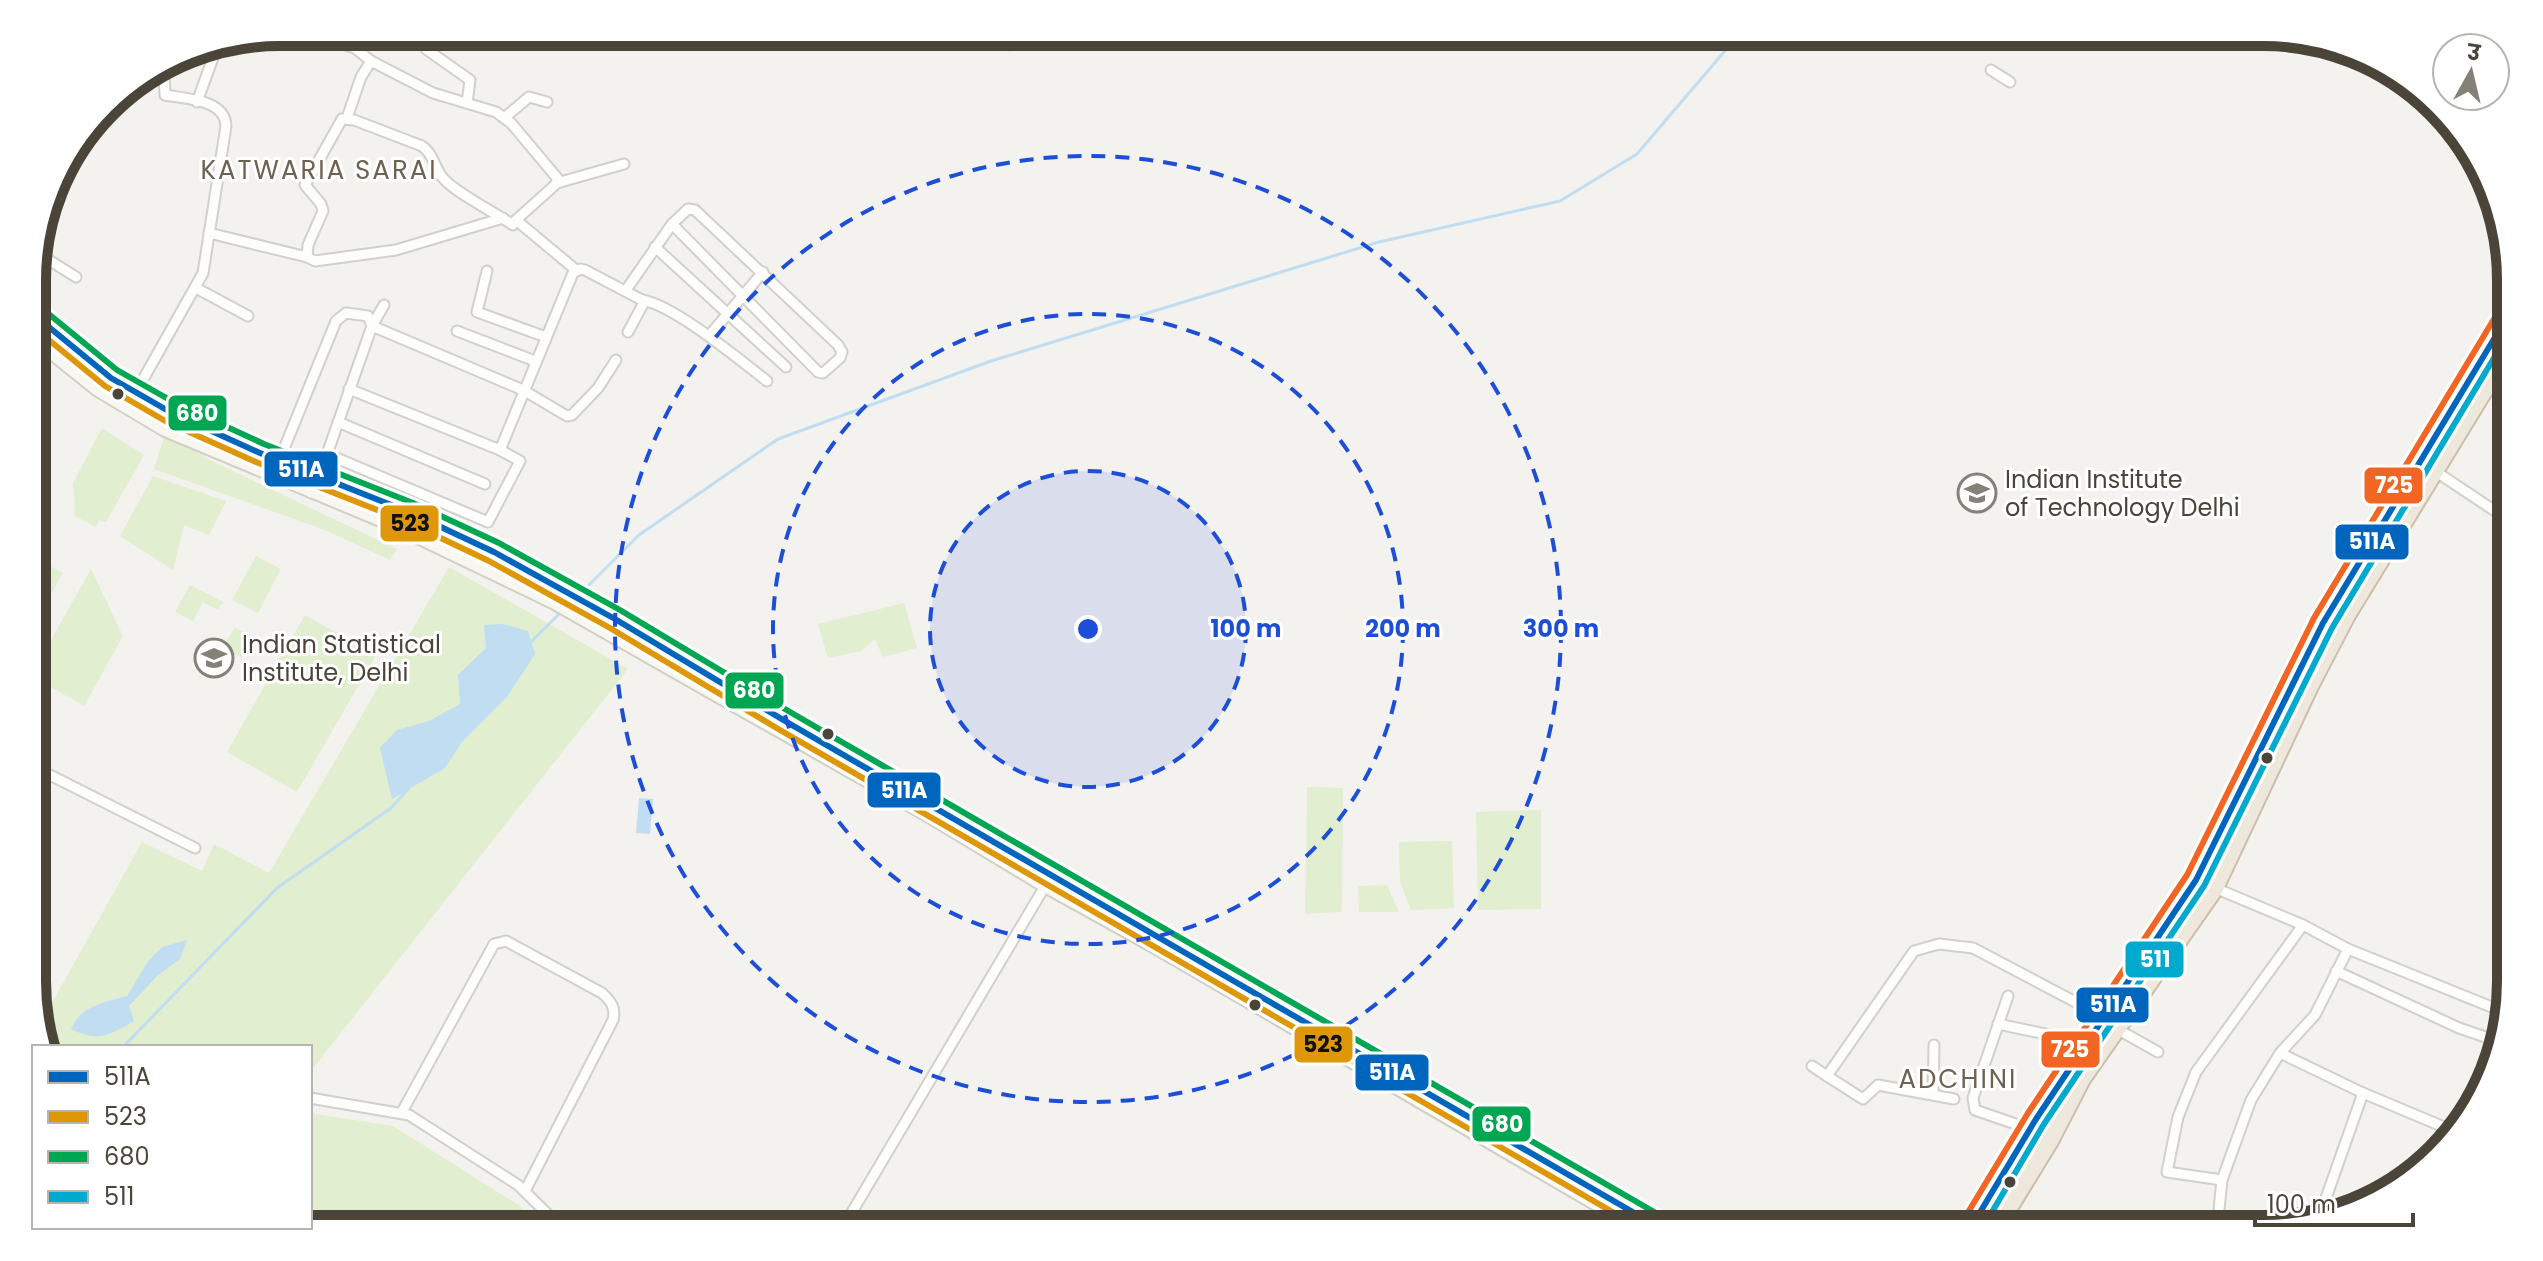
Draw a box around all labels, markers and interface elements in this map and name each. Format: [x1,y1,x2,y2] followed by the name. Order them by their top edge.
[2431,32,2511,112] north arrow
[2464,36,2483,69] text: उ
[200,152,438,188] district label: KATWARIA SARAI
[110,386,126,402] unlabelled marker
[167,394,228,432] line badge: 680
[176,398,218,429] text: 680
[263,450,339,488] line badge: 511A
[277,454,325,485] text: 511A
[2005,463,2240,524] place label: Indian Institute of Technology Delhi
[2363,466,2424,505] line badge: 725
[2375,470,2413,501] text: 725
[1956,472,1998,514] school or university icon: Indian Institute of Technology Delhi
[379,504,440,543] line badge: 523
[390,508,430,539] text: 523
[2334,523,2410,561] line badge: 511A
[2348,526,2396,557] text: 511A
[1211,612,1281,645] text: 100 m
[1365,612,1441,645] text: 200 m
[1523,612,1599,645] text: 300 m
[1074,615,1102,643] centre of rings
[242,628,441,689] place label: Indian Statistical Institute, Delhi
[193,637,235,679] school or university icon: Indian Statistical Institute, Delhi
[724,671,785,710] line badge: 680
[733,675,775,706] text: 680
[820,726,836,742] unlabelled marker
[2259,750,2275,766] unlabelled marker
[866,771,942,809] line badge: 511A
[880,775,928,806] text: 511A
[2124,940,2185,979] line badge: 511
[2140,944,2170,975] text: 511
[2075,986,2150,1024] line badge: 511A
[2089,989,2137,1020] text: 511A
[1247,997,1263,1013] unlabelled marker
[1293,1025,1354,1064] line badge: 523
[1303,1029,1343,1060] text: 523
[2040,1030,2101,1069] line badge: 725
[2051,1034,2089,1065] text: 725
[32,1045,312,1229] legend
[1354,1053,1430,1092] line badge: 511A
[1368,1057,1416,1088] text: 511A
[104,1060,151,1093] text: 511A
[1898,1061,2018,1097] district label: ADCHINI
[104,1100,147,1133] text: 523
[1471,1105,1532,1143] line badge: 680
[1481,1109,1523,1140] text: 680
[104,1140,149,1173] text: 680
[2002,1174,2018,1190] unlabelled marker
[2255,1177,2413,1227] scale bar
[104,1180,134,1213] text: 511
[2267,1188,2336,1221] text: 100 m

